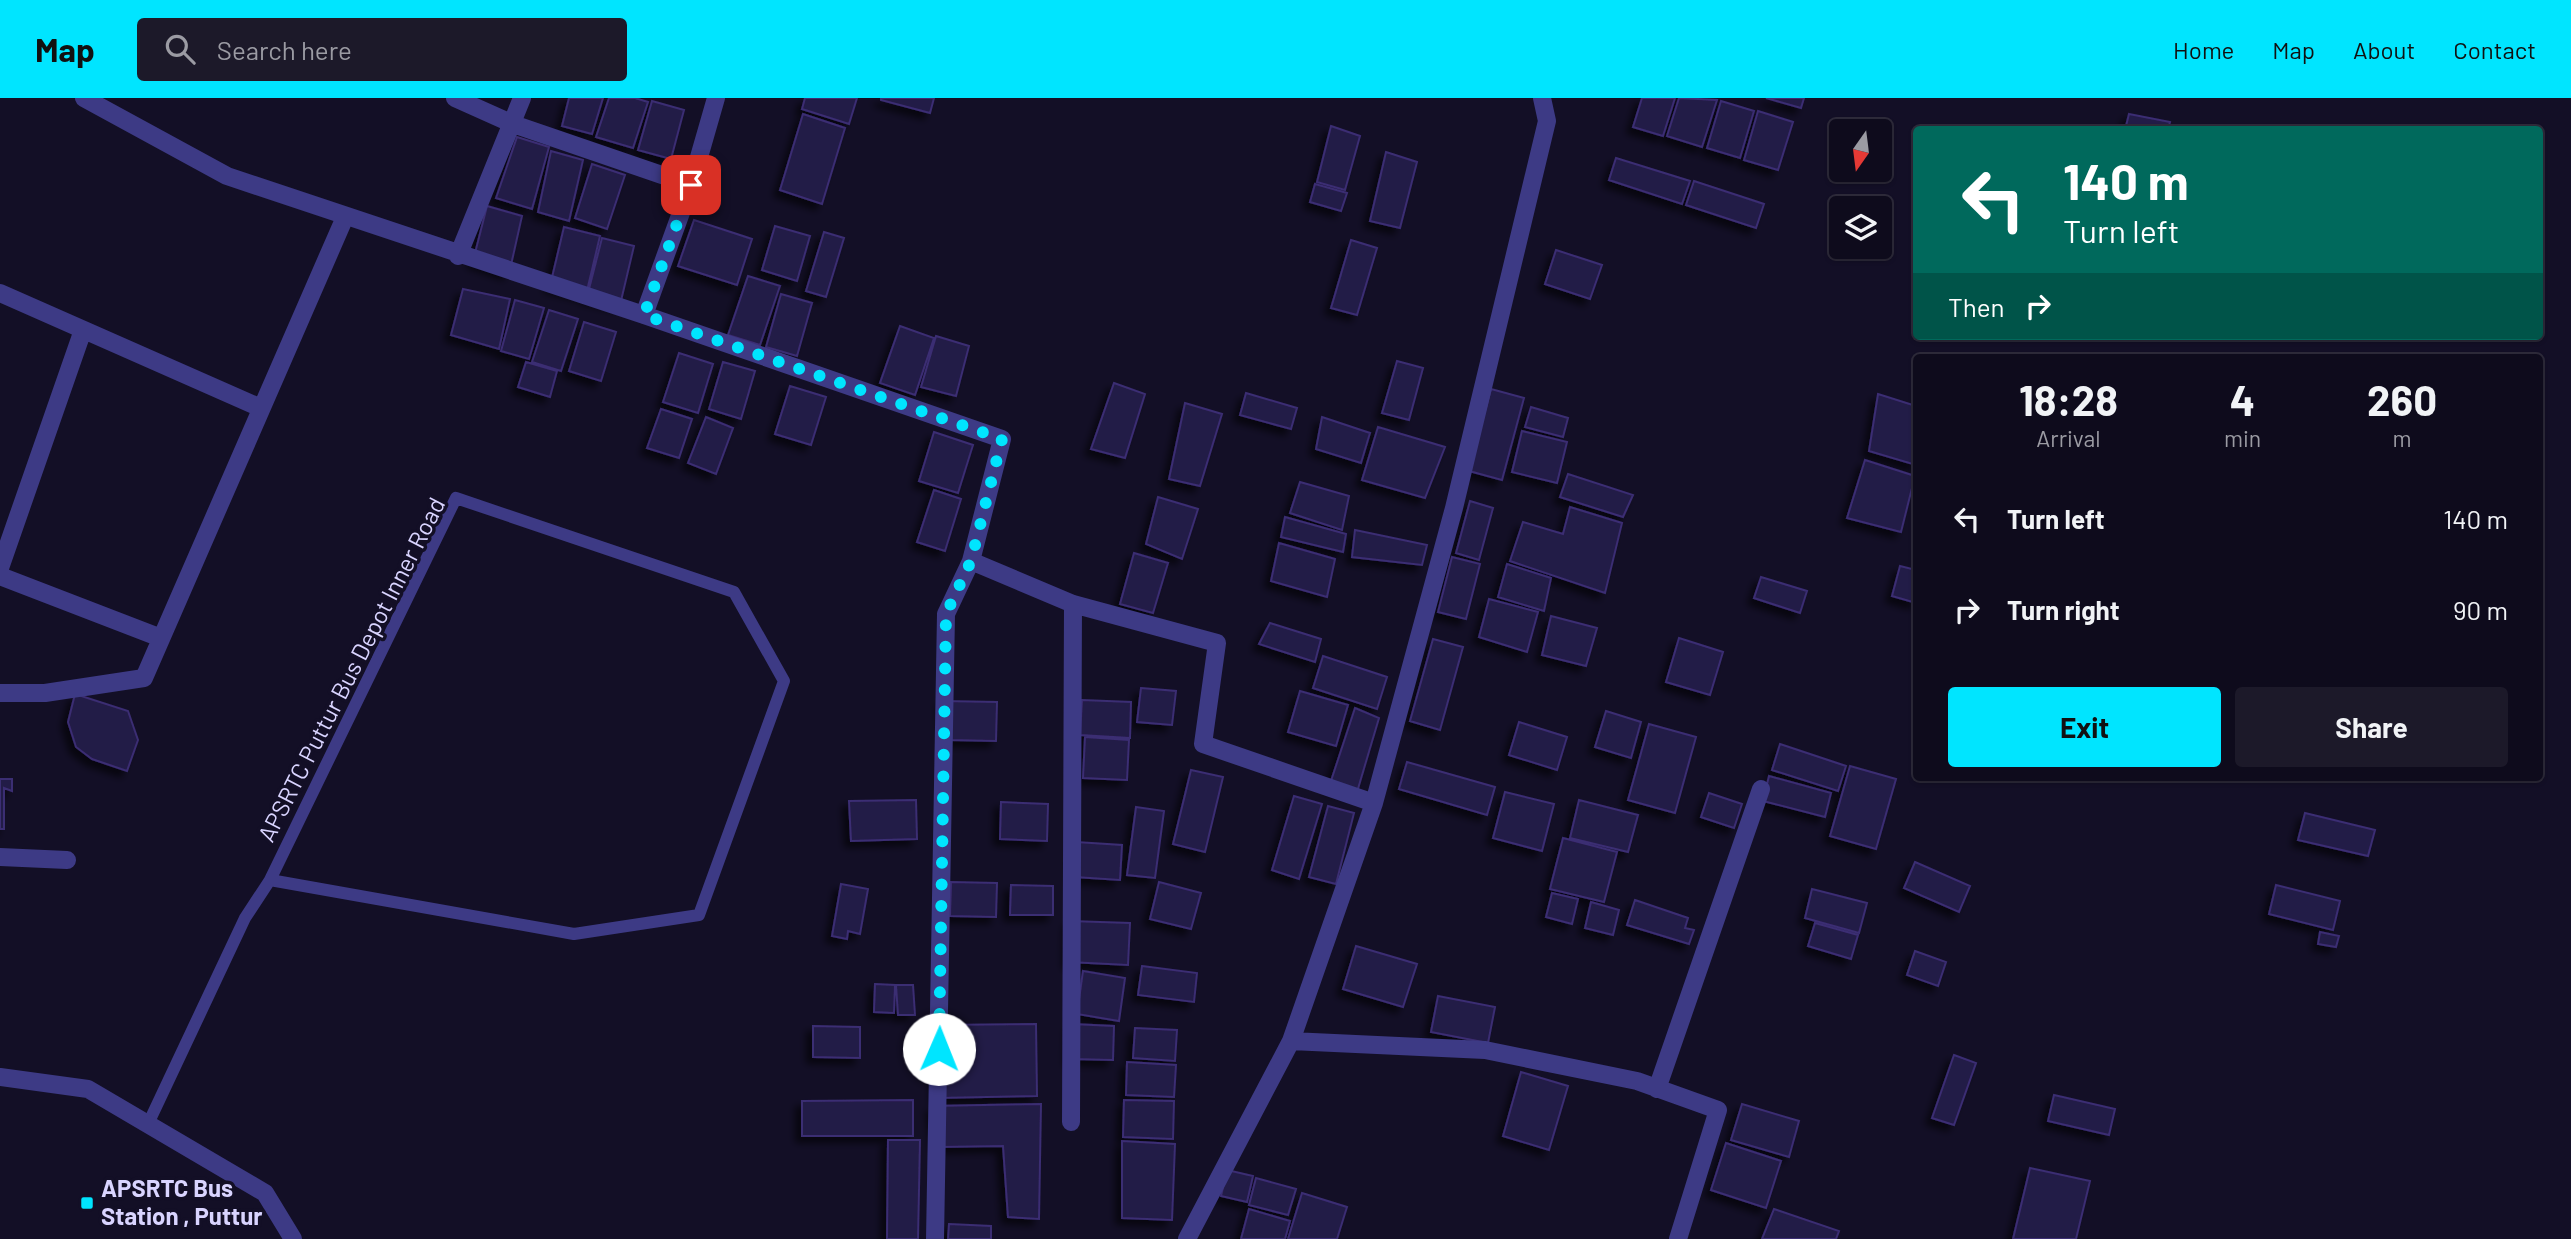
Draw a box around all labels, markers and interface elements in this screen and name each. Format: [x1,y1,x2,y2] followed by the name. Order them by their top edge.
[137,18,627,81] search box
[35,29,95,69] text: Map
[161,30,199,68] icon: search
[217,34,352,65] text: Search here
[2173,35,2234,64] text: Home
[2272,35,2315,64] text: Map
[2353,35,2415,64] text: About
[2453,35,2536,64] text: Contact
[1829,119,1892,182] north arrow
[1829,119,1892,259] map controls
[2063,151,2189,210] text: 140 m
[1948,154,2039,245] icon: left
[661,155,721,215] pin
[672,166,710,204] icon: arrive
[1829,196,1892,259] button: layers
[2063,211,2180,249] text: Turn left
[2019,287,2057,325] icon: right
[1948,291,2005,322] text: Then
[2019,374,2118,424] text: 18:28
[2230,374,2255,424] text: 4
[2367,374,2437,424] text: 260
[2036,424,2101,452] text: Arrival
[2224,424,2261,452] text: min
[2393,424,2412,452] text: m
[251,492,450,846] street label: APSRTC Puttur Bus Depot Inner Road
[1948,500,1986,538] icon: left
[2007,503,2105,534] text: Turn left
[2443,503,2508,534] text: 140 m
[1948,591,1986,629] icon: right
[2007,594,2120,625] text: Turn right
[2453,594,2508,625] text: 90 m
[1948,687,2221,767] button: Exit
[2235,687,2508,767] button: Share
[902,1012,976,1086] position arrow
[101,1173,262,1230] place label: APSRTC Bus Station , Puttur
[79,1195,95,1211] marker: APSRTC Bus Station , Puttur

